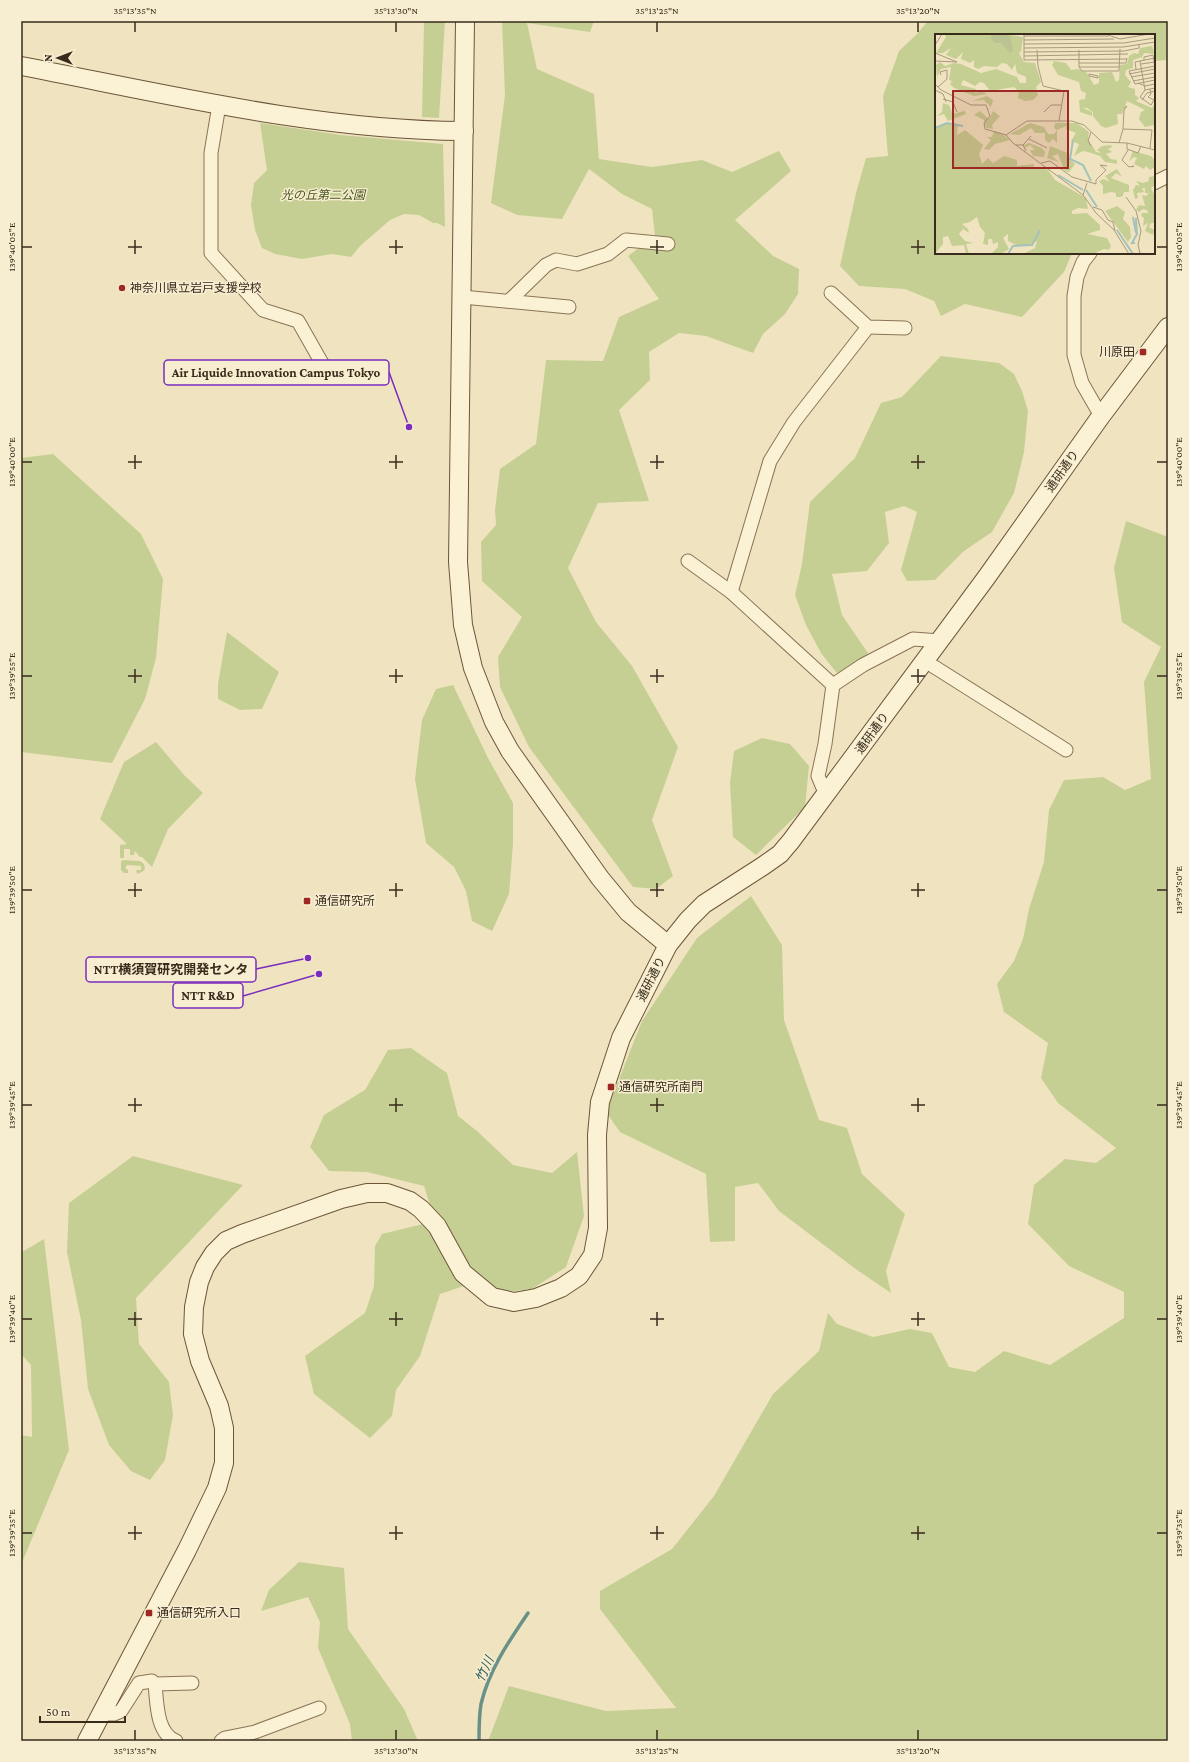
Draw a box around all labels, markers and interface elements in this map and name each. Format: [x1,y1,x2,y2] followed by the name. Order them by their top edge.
[113,5,157,16] text: 35°13'35"N
[374,5,418,16] text: 35°13'30"N
[635,5,679,16] text: 35°13'25"N
[896,5,941,16] text: 35°13'20"N
[935,34,1155,254] inset map
[38,38,78,78] north arrow
[42,54,54,62] text: N
[281,188,367,202] park label: 光の丘第二公園
[6,222,17,271] text: 139°40'05"E
[1173,222,1184,271] text: 139°40'05"E
[130,281,262,295] place label: 神奈川県立岩戸支援学校
[117,283,127,293] marker: 神奈川県立岩戸支援学校
[1099,345,1135,359] place label: 川原田
[1138,347,1148,357] marker: 川原田
[164,360,389,385] callout: Air Liquide Innovation Campus Tokyo
[171,365,381,380] text: Air Liquide Innovation Campus Tokyo
[6,437,17,487] text: 139°40'00"E
[1173,437,1184,487] text: 139°40'00"E
[1042,447,1082,495] street label: 通研通り
[6,652,17,700] text: 139°39'55"E
[1173,652,1184,700] text: 139°39'55"E
[852,709,892,757] street label: 通研通り
[6,865,17,914] text: 139°39'50"E
[1173,865,1184,914] text: 139°39'50"E
[315,894,375,908] place label: 通信研究所
[302,896,312,906] marker: 通信研究所
[634,954,668,1004] street label: 通研通り
[86,957,256,982] callout: NTT横須賀研究開発センタ
[94,962,248,977] text: NTT横須賀研究開発センタ
[173,983,243,1008] callout: NTT R&D
[181,988,235,1003] text: NTT R&D
[619,1080,703,1094] place label: 通信研究所南門
[6,1081,17,1129] text: 139°39'45"E
[1173,1081,1184,1129] text: 139°39'45"E
[606,1082,616,1092] marker: 通信研究所南門
[6,1294,17,1343] text: 139°39'40"E
[1173,1294,1184,1343] text: 139°39'40"E
[6,1509,17,1557] text: 139°39'35"E
[1173,1509,1184,1557] text: 139°39'35"E
[157,1606,241,1620] place label: 通信研究所入口
[144,1608,154,1618] marker: 通信研究所入口
[472,1652,498,1684] water label: 竹川
[40,1698,125,1724] scale bar
[46,1705,71,1719] text: 50 m
[113,1745,157,1756] text: 35°13'35"N
[374,1745,418,1756] text: 35°13'30"N
[635,1745,679,1756] text: 35°13'25"N
[896,1745,941,1756] text: 35°13'20"N

